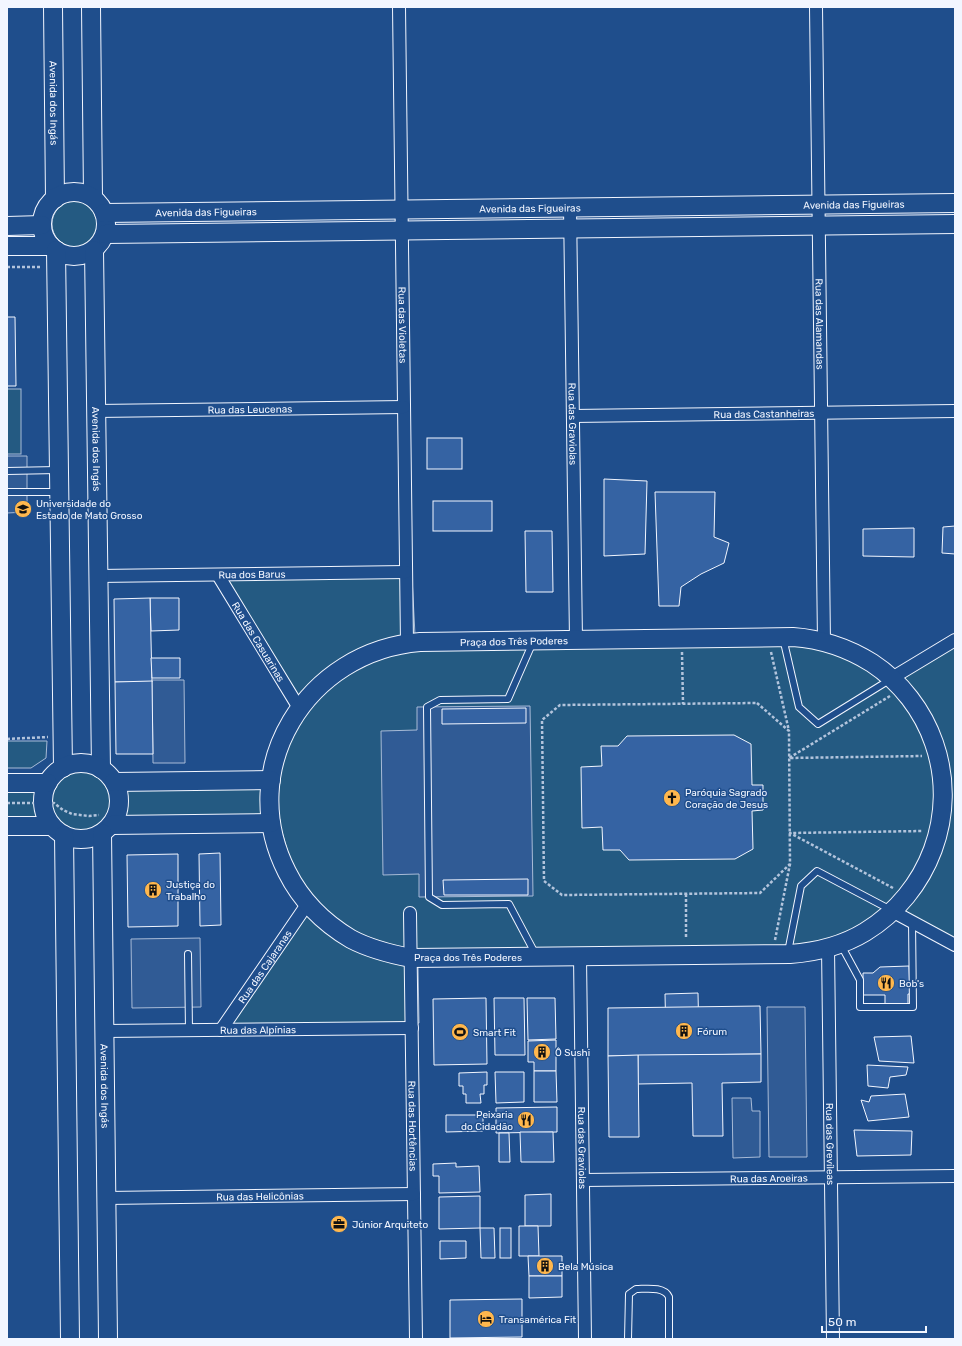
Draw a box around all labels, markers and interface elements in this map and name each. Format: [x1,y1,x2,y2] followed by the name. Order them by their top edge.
[47,61,59,145] street label: Avenida dos Ingás
[803,199,905,212] street label: Avenida das Figueiras
[479,202,581,216] street label: Avenida das Figueiras
[155,206,257,219] street label: Avenida das Figueiras
[812,278,826,370] street label: Rua das Alamandas
[396,287,408,363] street label: Rua das Violetas
[565,383,579,465] street label: Rua das Graviolas
[208,403,292,417] street label: Rua das Leucenas
[89,407,102,491] street label: Avenida dos Ingás
[713,408,815,421] street label: Rua das Castanheiras
[36,498,143,522] place label: Universidade do Estado de Mato Grosso
[13,499,33,519] school or university icon: Universidade do Estado de Mato Grosso
[218,569,286,581] street label: Rua dos Barus
[229,600,287,684] street label: Rua das Casuarinas
[460,635,568,649] street label: Praça dos Três Poderes
[685,787,768,811] place label: Paróquia Sagrado Coração de Jesus
[662,788,682,808] church icon: Paróquia Sagrado Coração de Jesus
[166,879,215,903] place label: Justiça do Trabalho
[143,880,163,900] building icon: Justiça do Trabalho
[236,928,295,1006] street label: Rua das Cajaranas
[414,952,522,964] street label: Praça dos Três Poderes
[876,973,896,993] restaurant icon: Bob's
[899,978,924,990] place label: Bob's
[674,1021,694,1041] building icon: Fórum
[450,1022,470,1042] sports icon: Smart Fit
[220,1024,296,1037] street label: Rua das Alpínias
[697,1026,727,1038] place label: Fórum
[473,1027,516,1039] place label: Smart Fit
[532,1042,552,1062] building icon: Ô Sushi
[97,1044,111,1128] street label: Avenida dos Ingás
[555,1047,590,1059] place label: Ô Sushi
[405,1081,419,1171] street label: Rua das Hortências
[823,1103,836,1185] street label: Rua das Grevíleas
[575,1107,588,1189] street label: Rua das Graviolas
[461,1109,513,1133] place label: Peixaria do Cidadão
[516,1110,536,1130] restaurant icon: Peixaria do Cidadão
[730,1173,808,1185] street label: Rua das Aroeiras
[216,1190,304,1204] street label: Rua das Helicônias
[329,1214,349,1234] office icon: Júnior Arquiteto
[352,1219,428,1231] place label: Júnior Arquiteto
[535,1256,555,1276] building icon: Bela Música
[558,1261,613,1273] place label: Bela Música
[822,1308,926,1334] scale bar
[476,1309,496,1329] hotel icon: Transamérica Fit
[499,1314,576,1326] place label: Transamérica Fit
[828,1315,856,1329] text: 50 m

